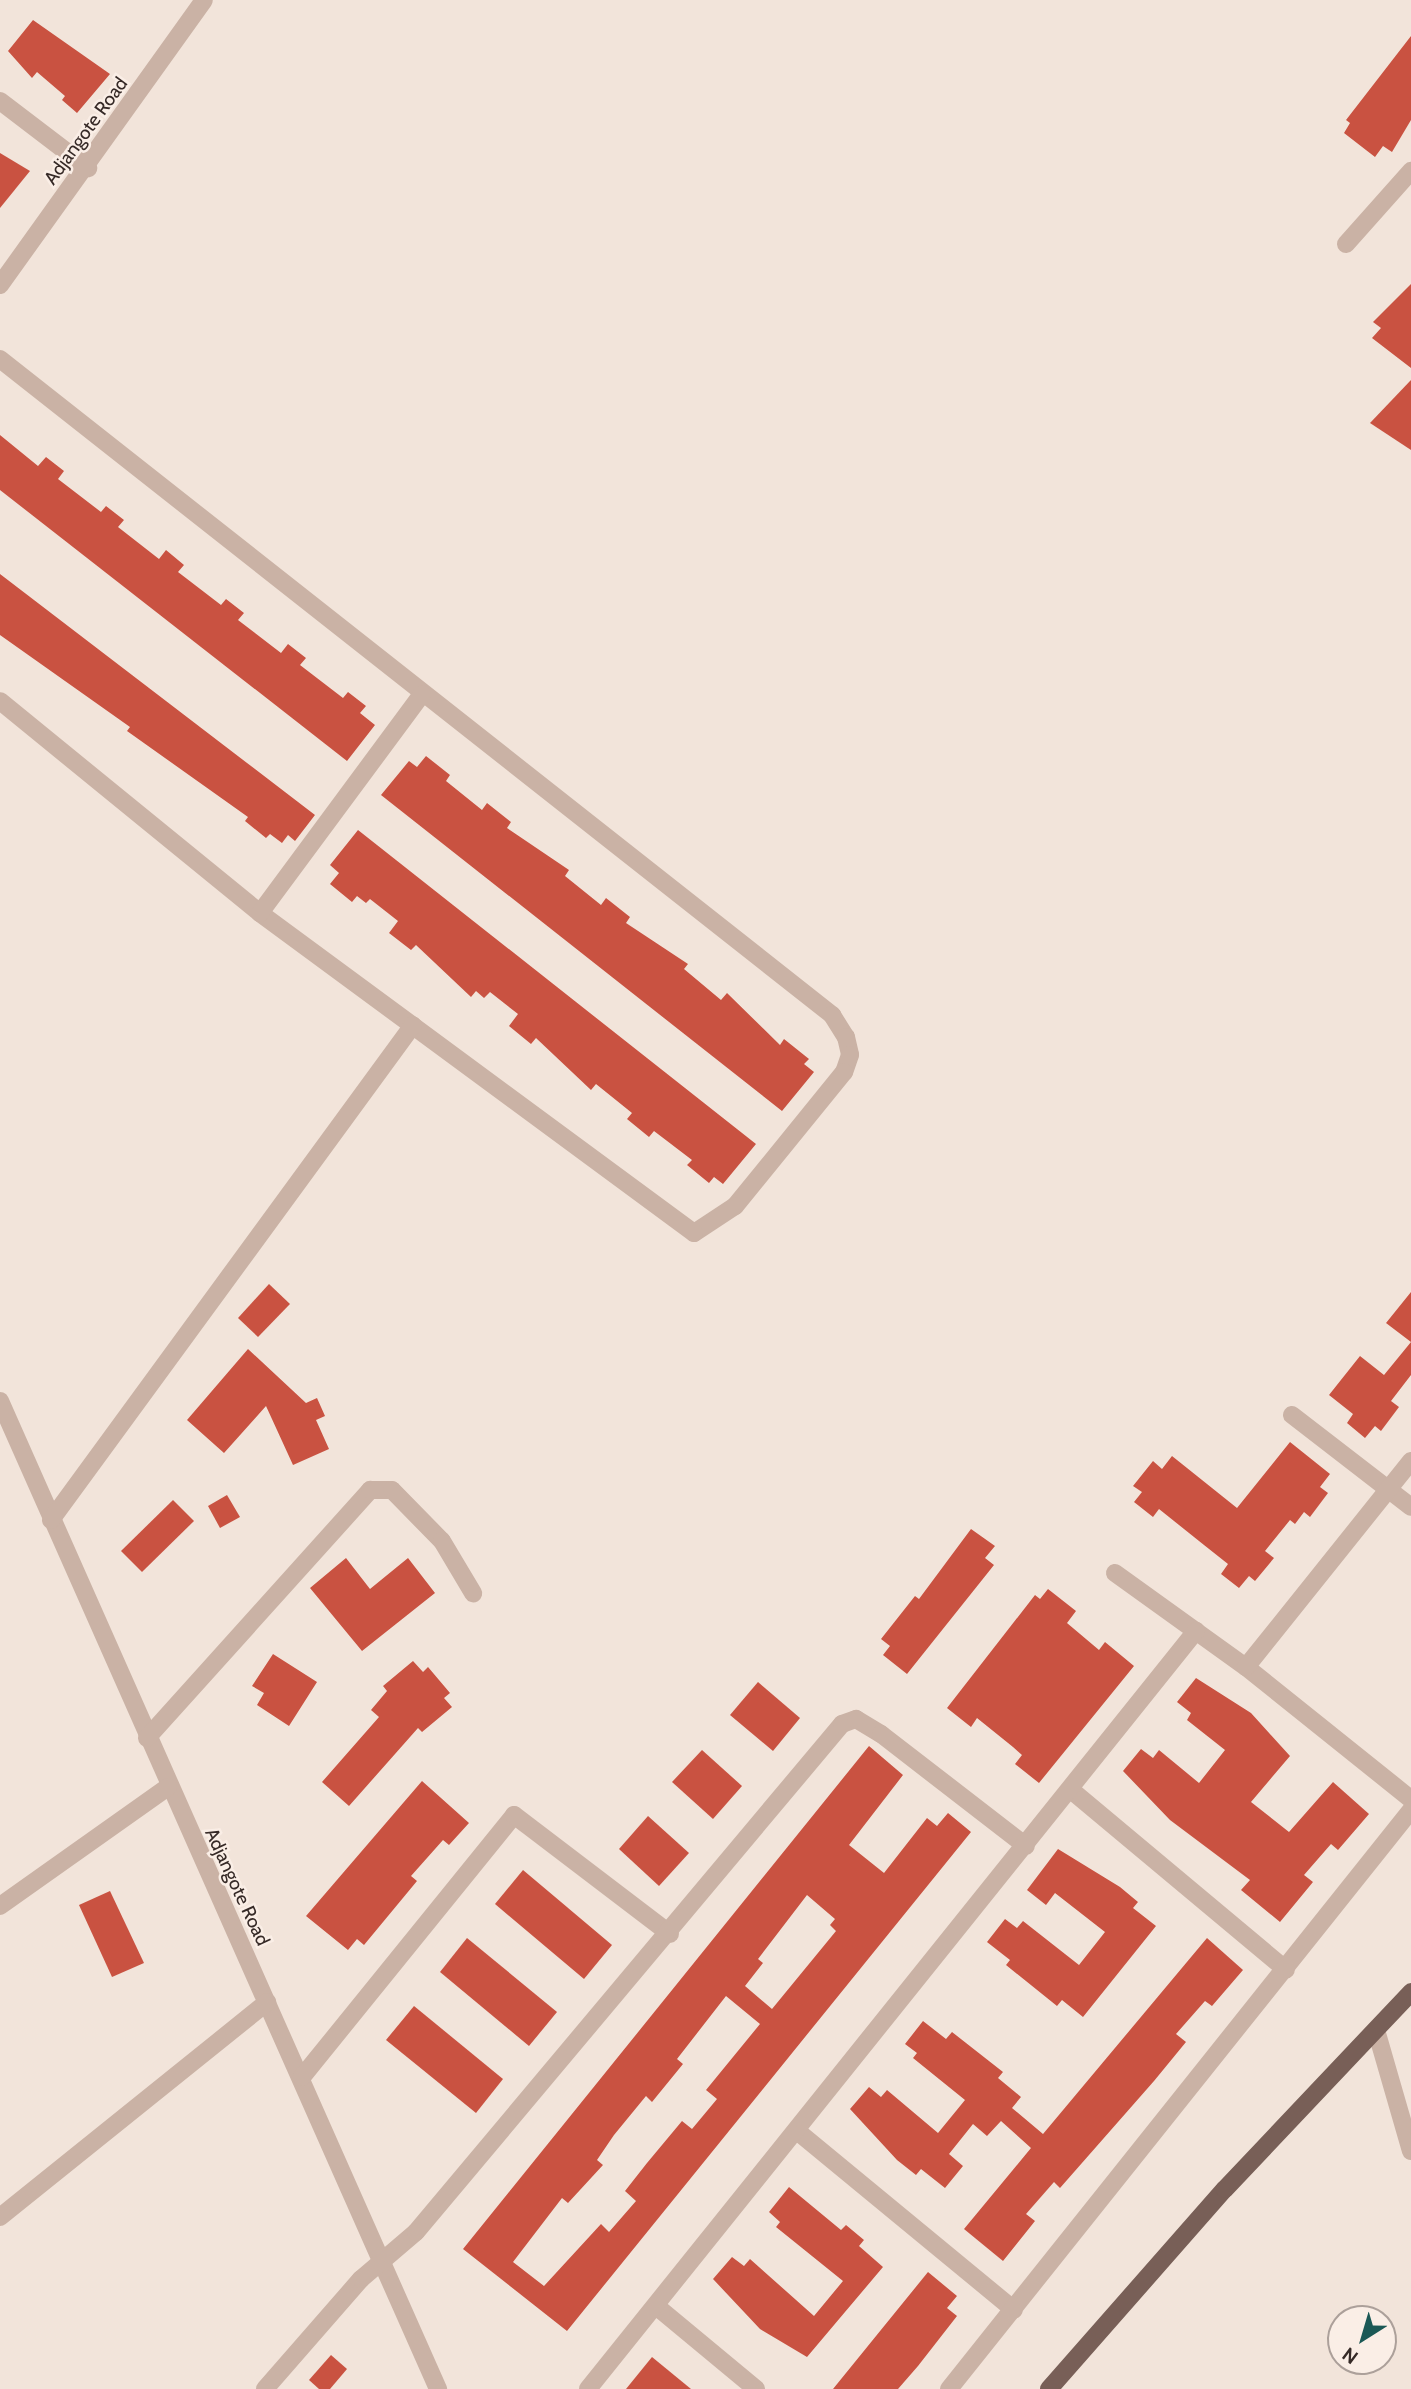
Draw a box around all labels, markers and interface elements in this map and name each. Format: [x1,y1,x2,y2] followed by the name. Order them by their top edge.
[39,73,133,189] street label: Adjangote Road
[200,1825,274,1949] street label: Adjangote Road
[1327,2305,1397,2375] north arrow
[1338,2342,1363,2369] text: N

